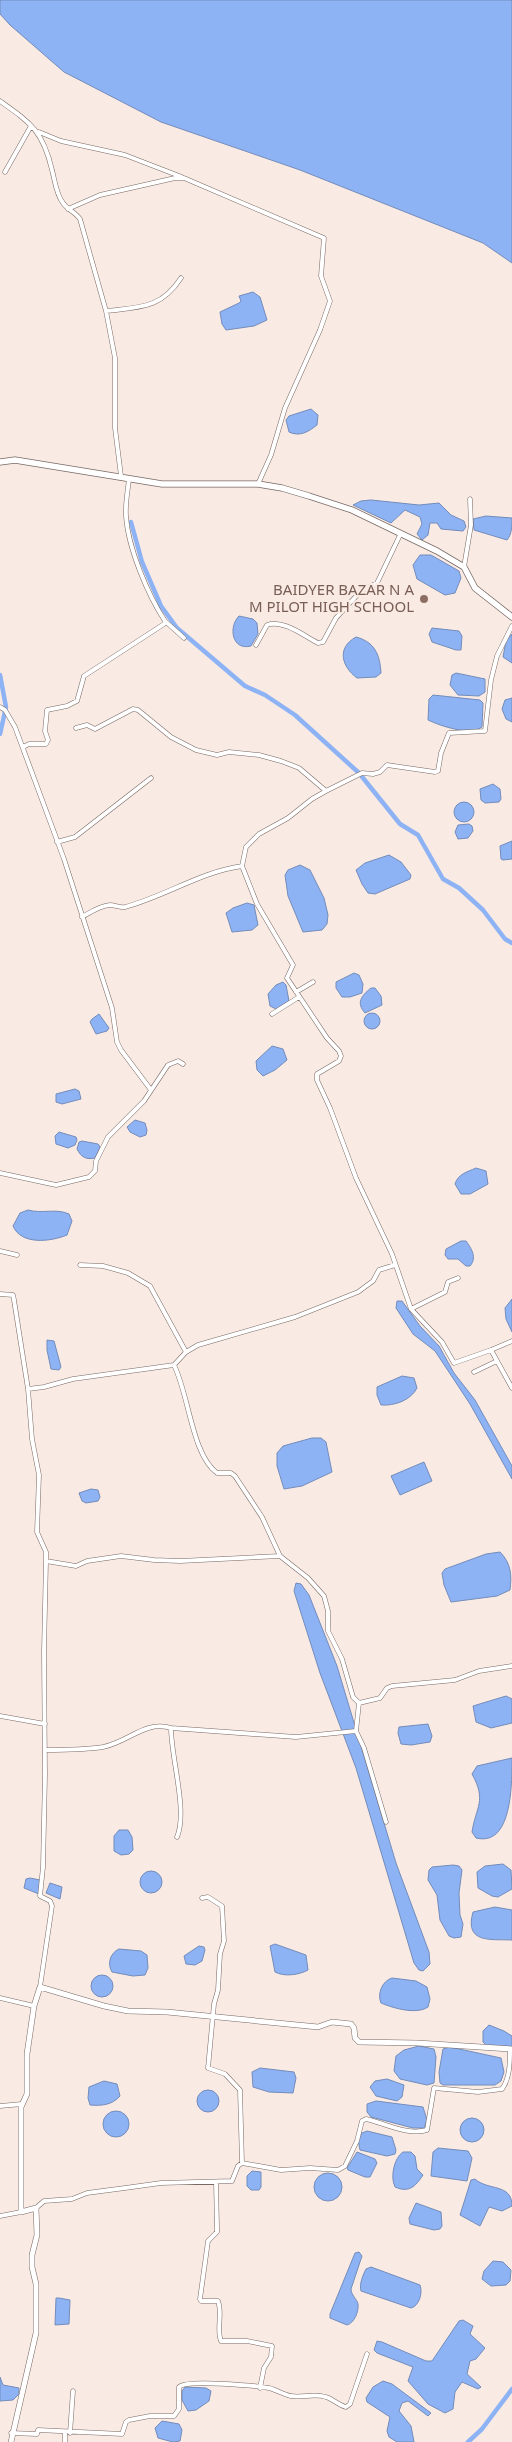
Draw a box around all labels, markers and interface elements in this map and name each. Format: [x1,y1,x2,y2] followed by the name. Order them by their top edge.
[249,579,414,616] place label: BAIDYER BAZAR N A M PILOT HIGH SCHOOL
[418,593,430,605] marker: BAIDYER BAZAR N A M PILOT HIGH SCHOOL

